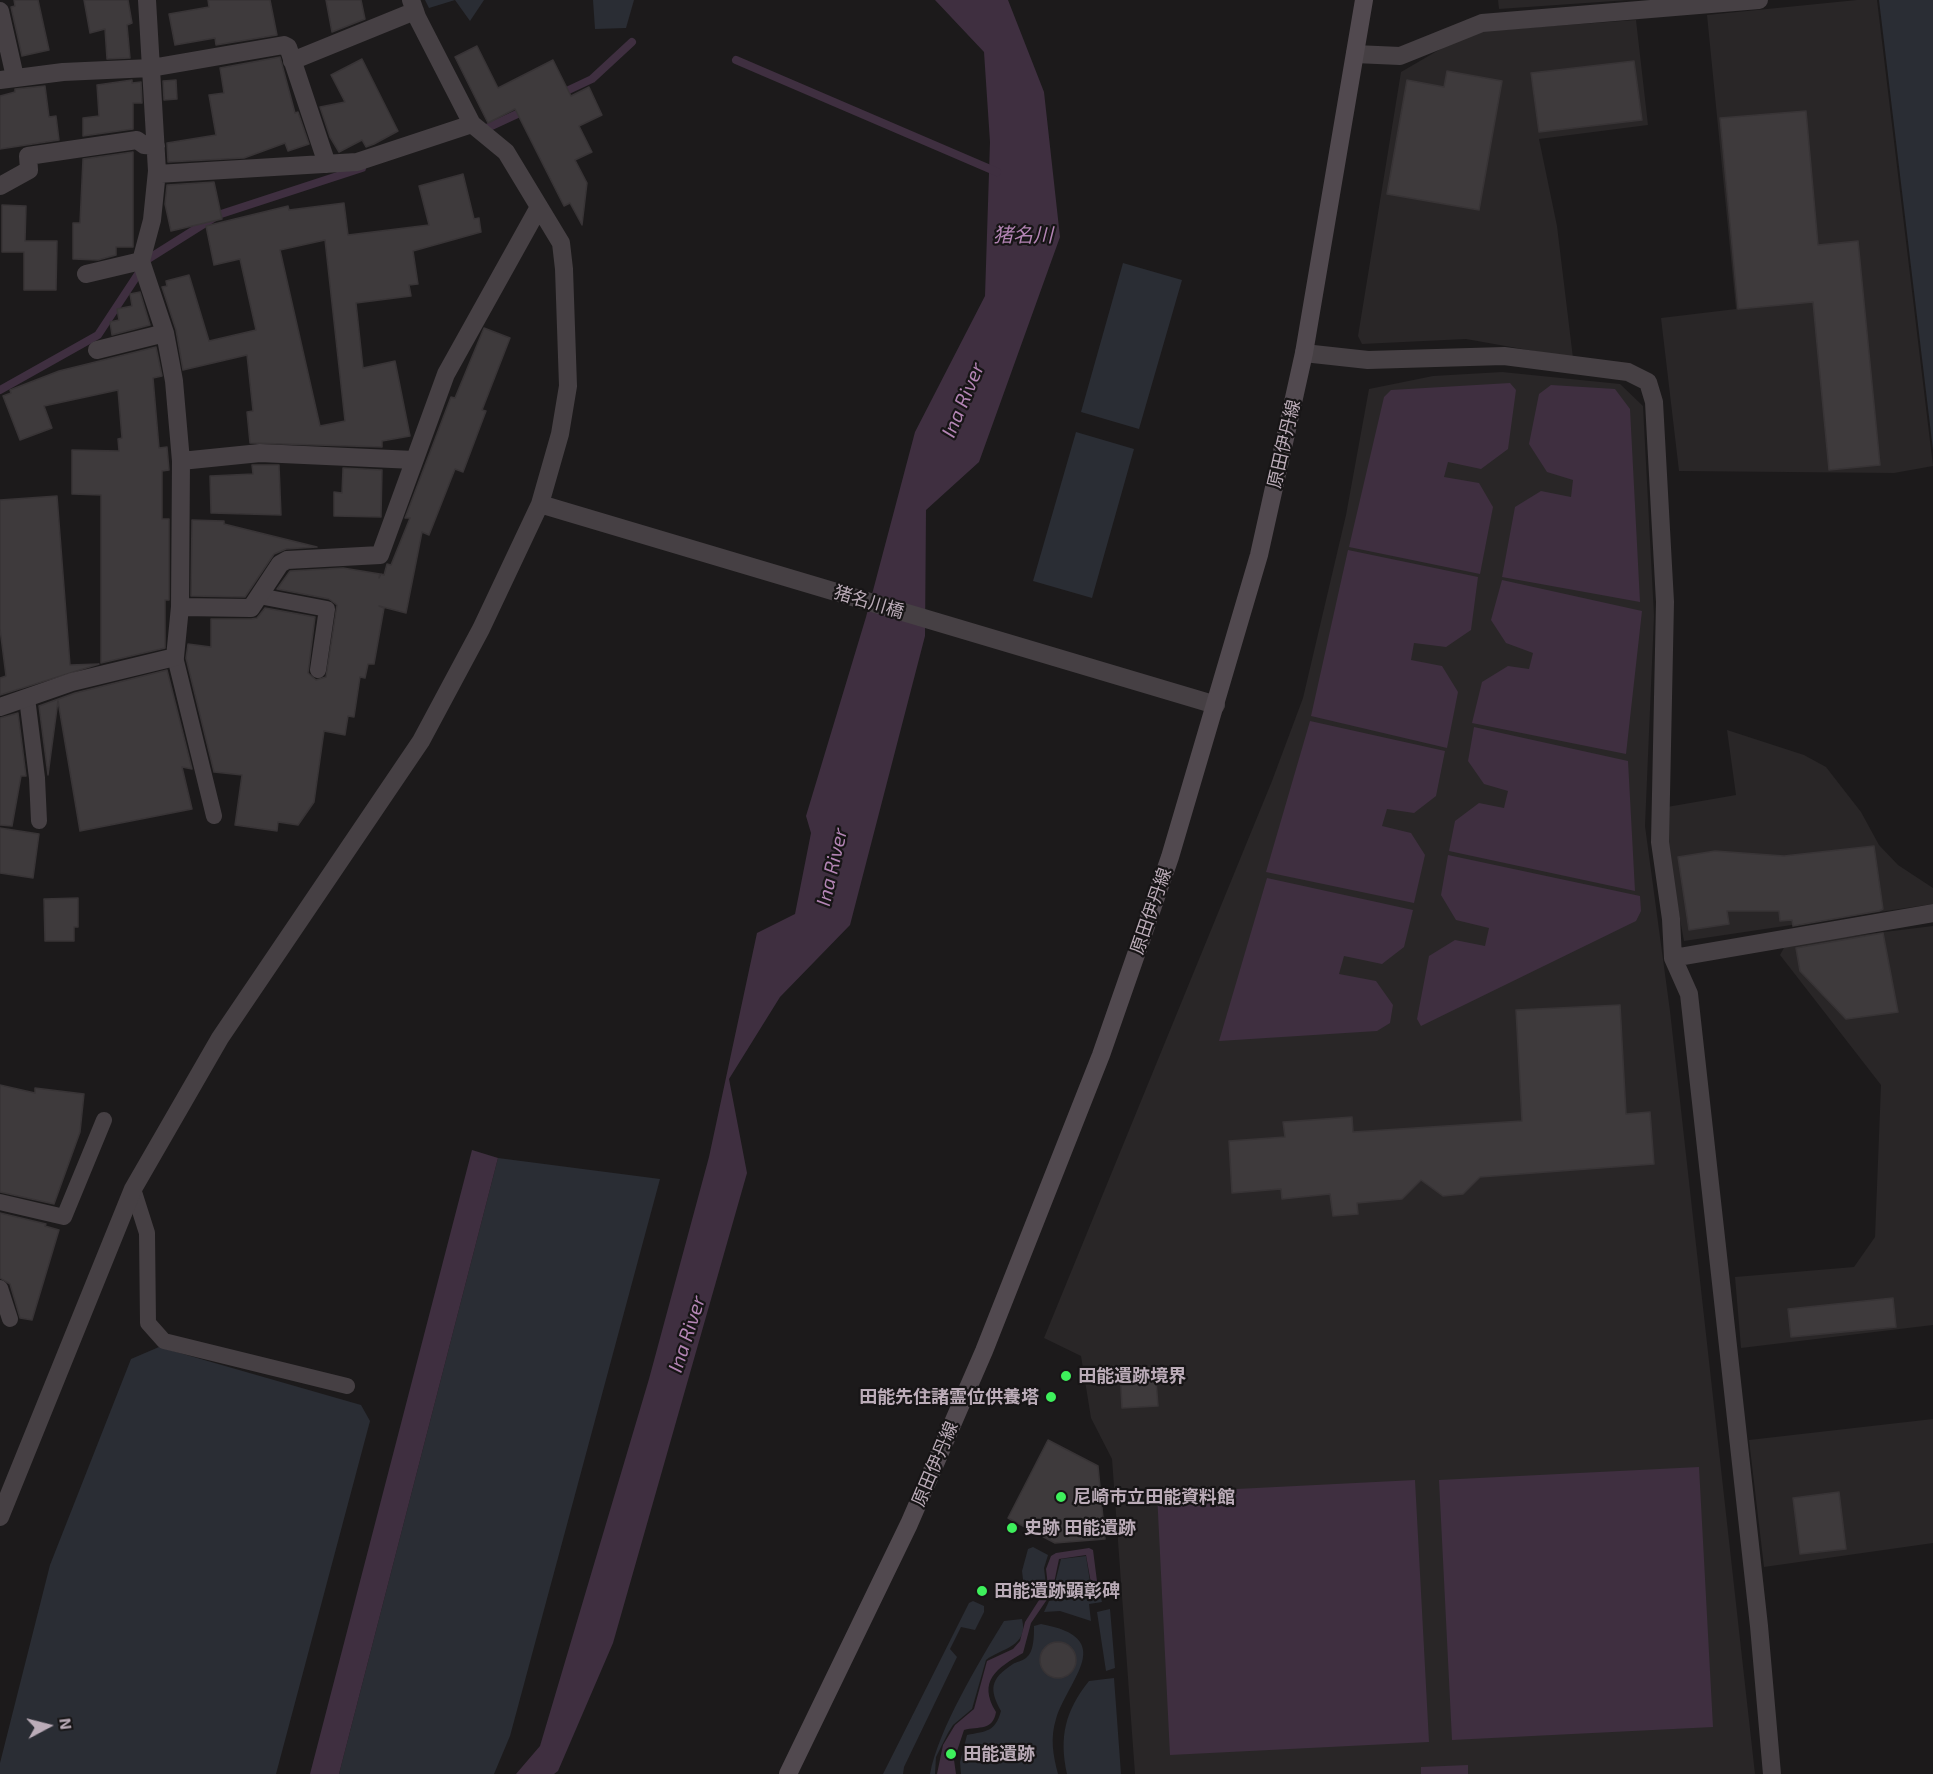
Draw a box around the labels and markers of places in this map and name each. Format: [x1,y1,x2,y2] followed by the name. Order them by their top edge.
[1078,1365,1186,1387] place label: 田能遺跡境界
[1059,1369,1073,1383] marker: 田能遺跡境界
[859,1386,1039,1408] place label: 田能先住諸霊位供養塔
[1044,1390,1058,1404] marker: 田能先住諸霊位供養塔
[1073,1486,1235,1508] place label: 尼崎市立田能資料館
[1054,1490,1068,1504] marker: 尼崎市立田能資料館
[1024,1517,1136,1539] place label: 史跡 田能遺跡
[1005,1521,1019,1535] marker: 史跡 田能遺跡
[994,1580,1120,1602] place label: 田能遺跡顕彰碑
[975,1584,989,1598] marker: 田能遺跡顕彰碑
[963,1743,1035,1765] place label: 田能遺跡
[944,1747,958,1761] marker: 田能遺跡

